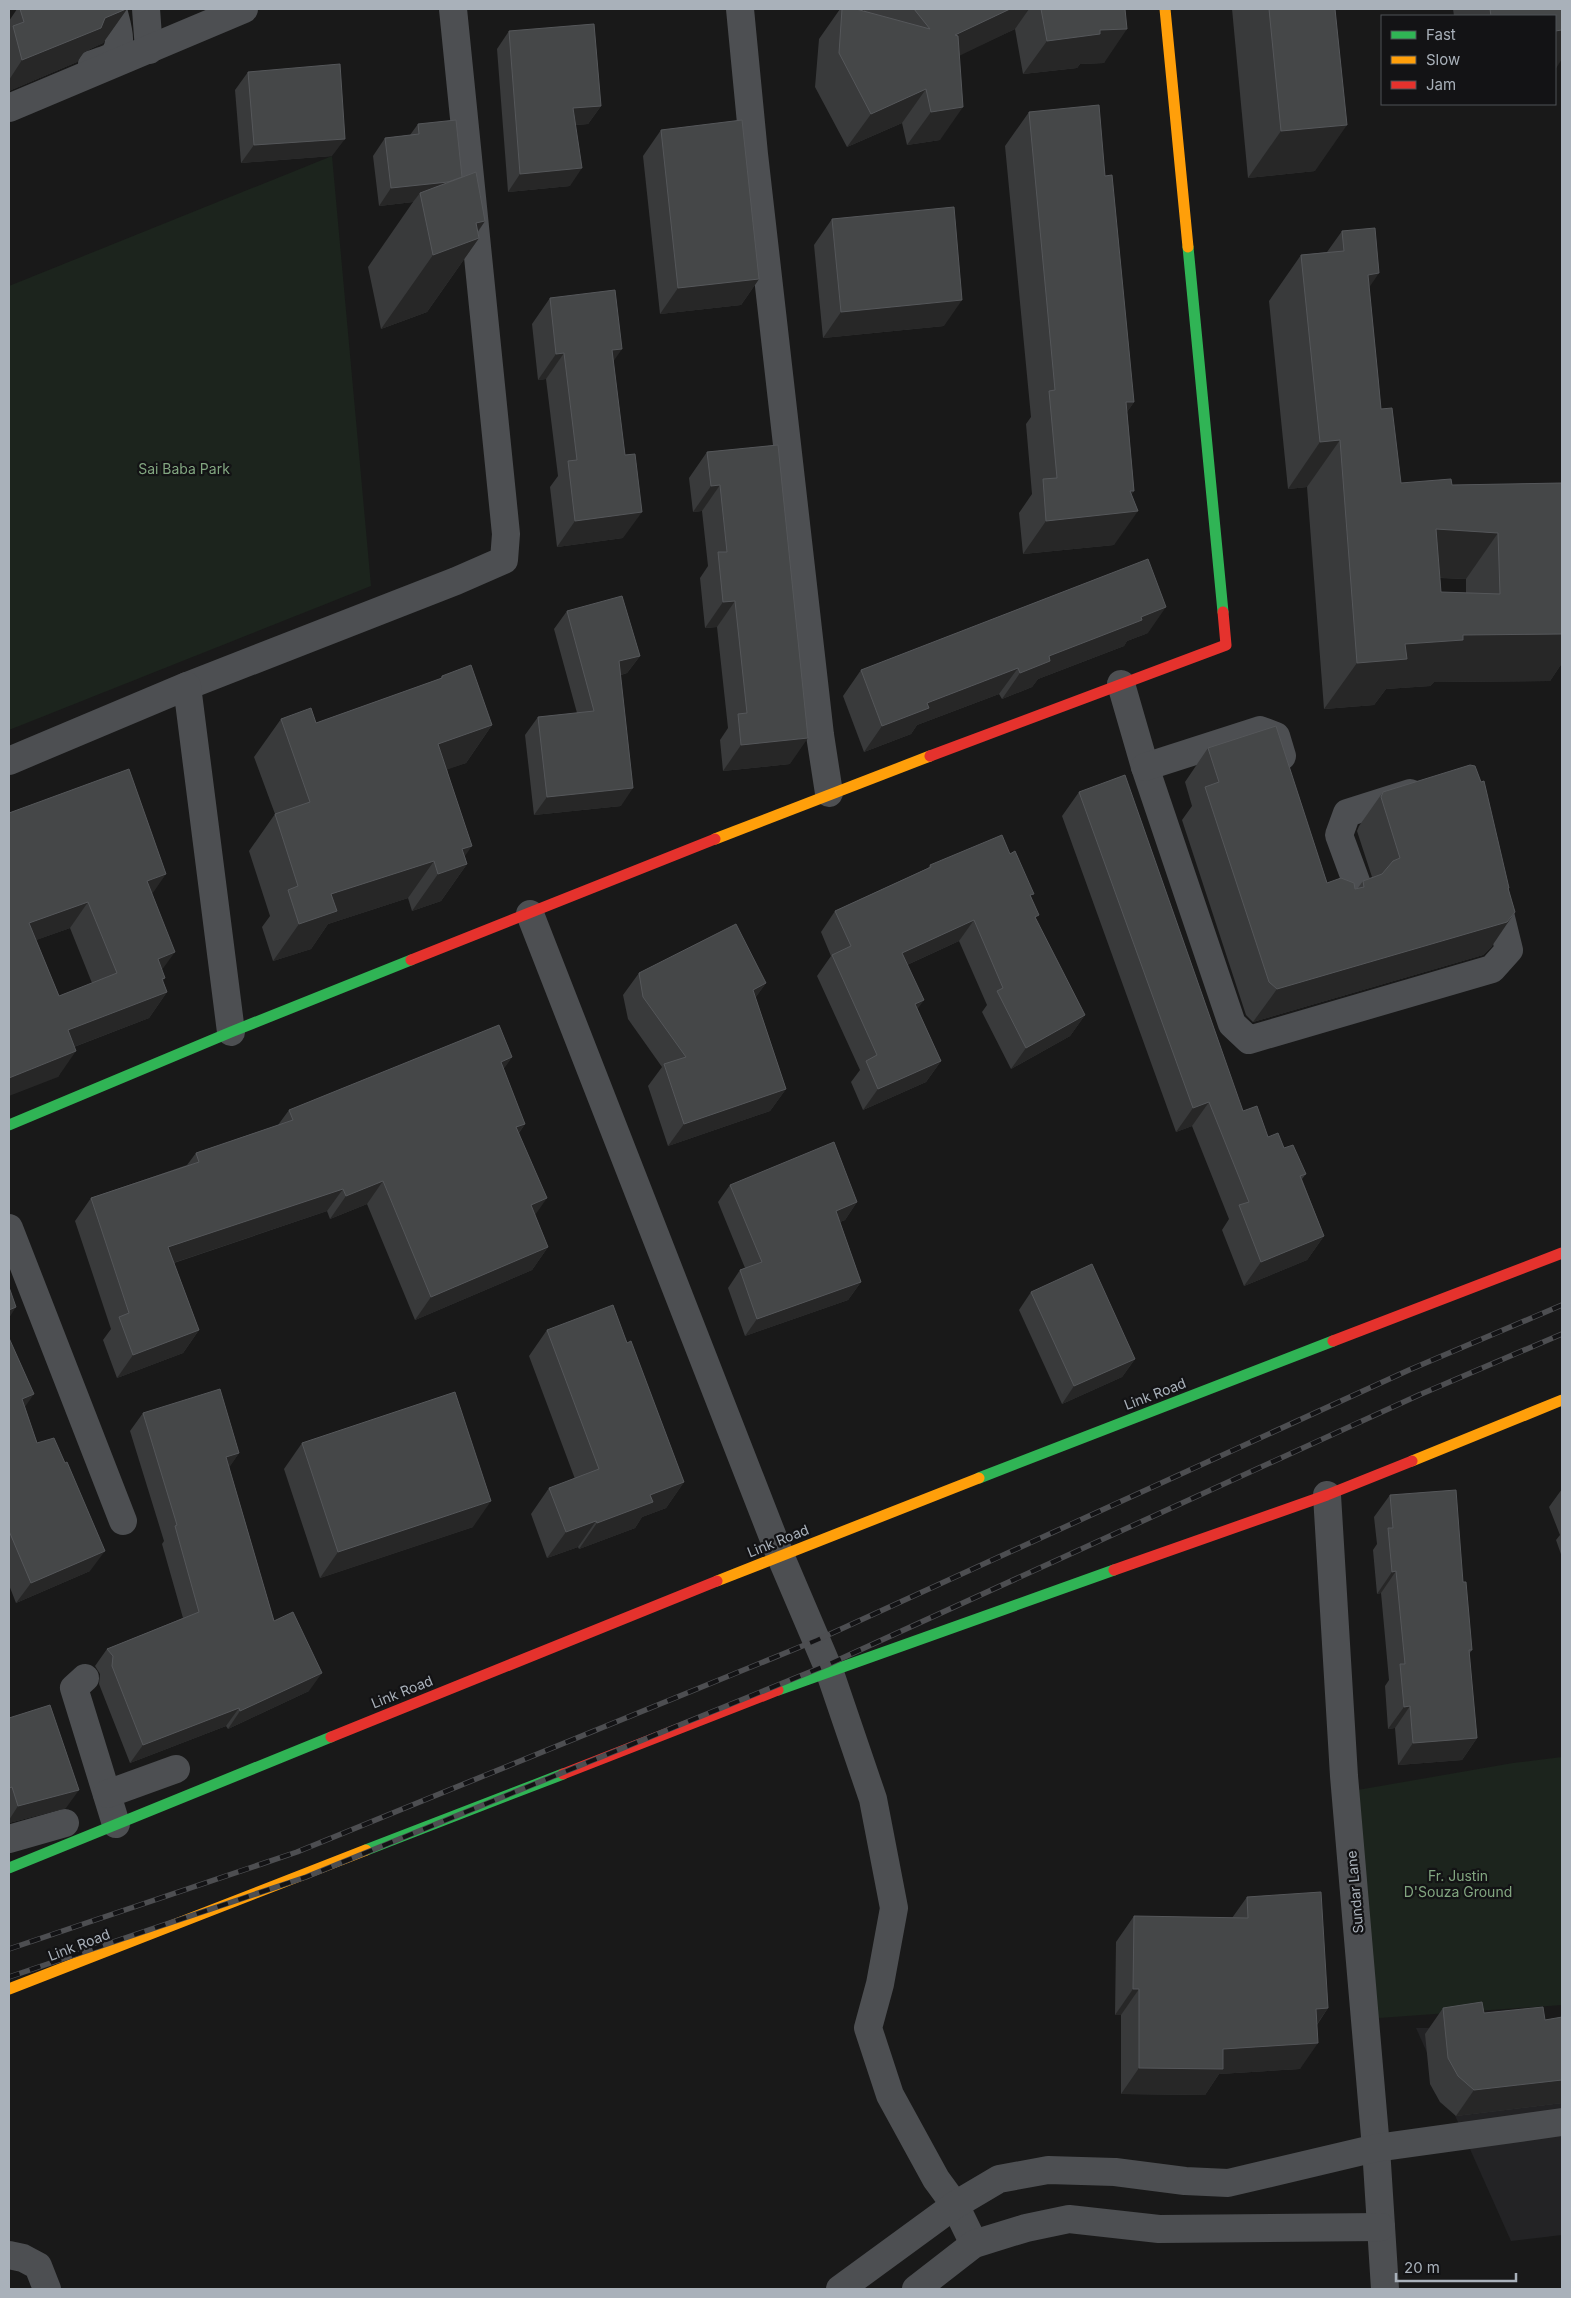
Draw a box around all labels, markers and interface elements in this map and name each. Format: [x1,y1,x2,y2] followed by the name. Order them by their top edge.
[1381,15,1556,105] legend
[1426,25,1456,44] text: Fast
[1426,50,1460,69] text: Slow
[1426,75,1456,94] text: Jam
[138,460,230,477] park label: Sai Baba Park
[1121,1374,1188,1413] street label: Link Road
[745,1520,811,1561] street label: Link Road
[369,1671,435,1712] street label: Link Road
[1342,1850,1367,1934] street label: Sundar Lane
[1404,1867,1512,1900] park label: Fr. Justin D'Souza Ground
[45,1925,112,1964] street label: Link Road
[1396,2250,1516,2282] scale bar
[1404,2258,1440,2277] text: 20 m

